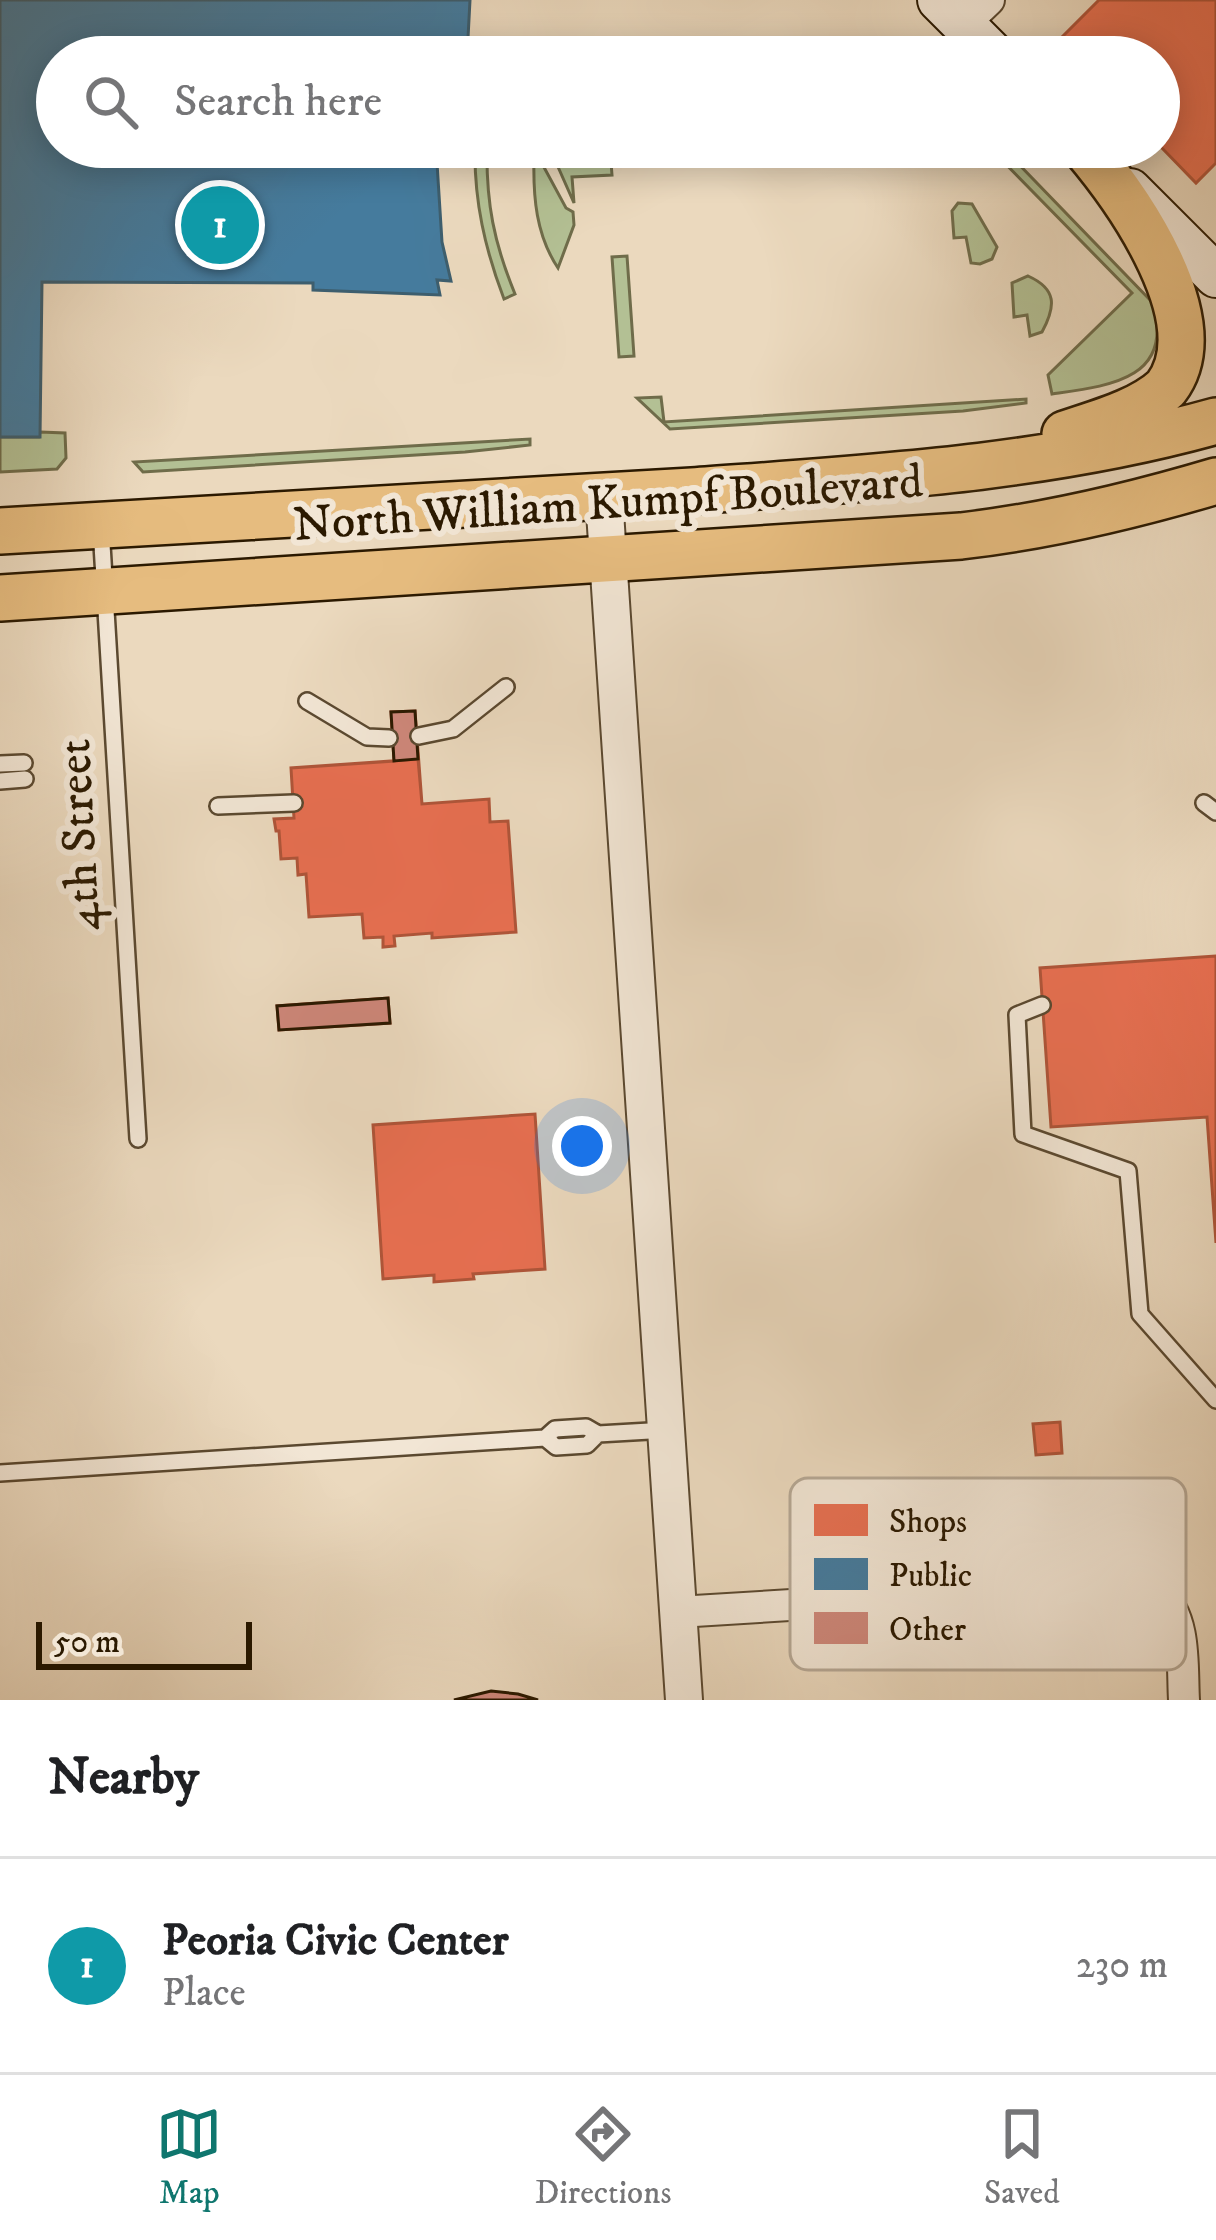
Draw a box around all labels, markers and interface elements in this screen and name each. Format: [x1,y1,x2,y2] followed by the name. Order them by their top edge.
[36,36,1180,168] search box
[78,69,144,135] icon: search
[174,74,382,130] text: Search here
[181,180,259,270] pin: 1
[291,452,925,556] street label: North William Kumpf Boulevard
[45,738,115,932] street label: 4th Street
[552,1116,612,1176] your location
[790,1478,1186,1670] legend
[889,1502,967,1543] text: Shops
[889,1556,972,1597] text: Public
[889,1610,967,1651] text: Other
[36,1616,252,1669] scale bar
[54,1622,120,1663] text: 50 m
[48,1746,199,1810] text: Nearby
[162,1913,508,1969] text: Peoria Civic Center
[80,1941,94,1990] text: 1
[1076,1941,1168,1990] text: 230 m
[162,1969,246,2018] text: Place
[156,2101,222,2214] tab: Map
[535,2101,671,2214] tab: Directions
[984,2101,1060,2214] tab: Saved

